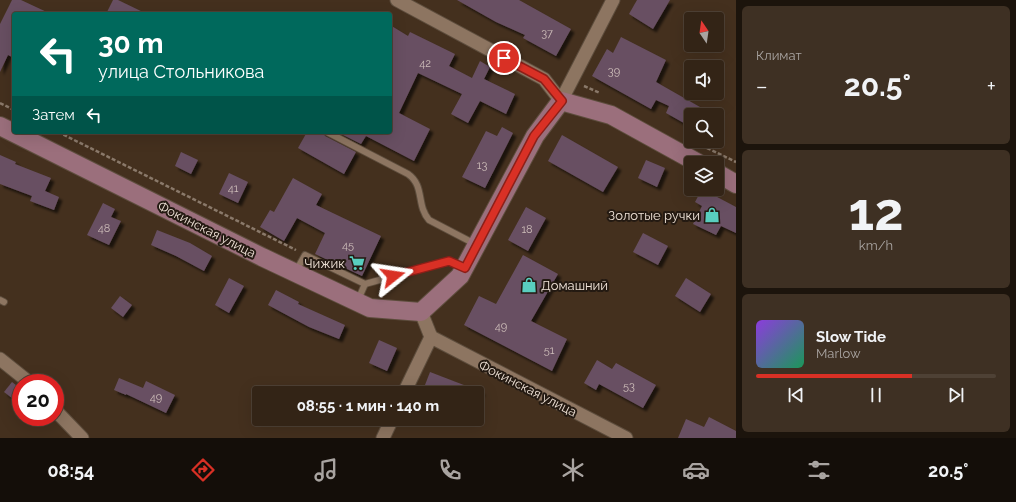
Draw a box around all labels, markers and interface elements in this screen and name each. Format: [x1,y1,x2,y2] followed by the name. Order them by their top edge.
[684,12,724,52] north arrow
[684,12,724,196] map controls
[98,27,164,60] text: 30 m
[541,27,553,40] house number: 37
[32,28,84,80] icon: left
[487,41,521,75] pin
[493,47,515,69] icon: arrive
[756,48,802,63] text: Климат
[419,57,431,70] house number: 42
[684,60,724,100] button: sound
[98,61,264,82] text: улица Стольникова
[608,65,620,78] house number: 39
[844,68,911,103] text: 20.5°
[756,73,768,99] text: −
[987,73,996,99] text: +
[83,104,105,126] icon: left
[32,106,75,124] text: Затем
[684,108,724,148] button: search
[684,156,724,196] button: layers
[477,159,487,172] house number: 13
[848,181,904,242] text: 12
[228,182,239,195] house number: 41
[155,198,258,261] street label: Фокинская улица
[703,206,721,224] shop icon: Золотые ручки
[608,208,700,223] place label: Золотые ручки
[98,222,110,235] house number: 48
[521,223,533,236] house number: 18
[859,238,893,253] text: km/h
[342,239,354,252] house number: 45
[348,254,366,272] supermarket icon: Чижик
[372,255,414,297] position arrow
[304,256,345,271] place label: Чижик
[520,276,538,294] shop icon: Домашний
[541,278,608,293] place label: Домашний
[495,320,507,333] house number: 49
[816,328,886,346] text: Slow Tide
[544,344,555,357] house number: 51
[816,346,861,361] text: Marlow
[476,357,579,420] street label: Фокинская улица
[12,374,64,426] speed limit sign: 20
[623,380,635,393] house number: 53
[785,384,807,406] icon: previous
[865,384,887,406] icon: pause
[945,384,967,406] icon: next
[150,391,162,404] house number: 49
[297,397,439,415] text: 08:55 · 1 мин · 140 m
[189,456,217,484] icon: directions
[312,456,340,484] icon: music
[436,456,464,484] icon: phone
[559,456,587,484] icon: climate
[682,456,710,484] icon: car
[805,456,833,484] icon: filters
[48,460,94,481] text: 08:54
[928,460,968,481] text: 20.5°

